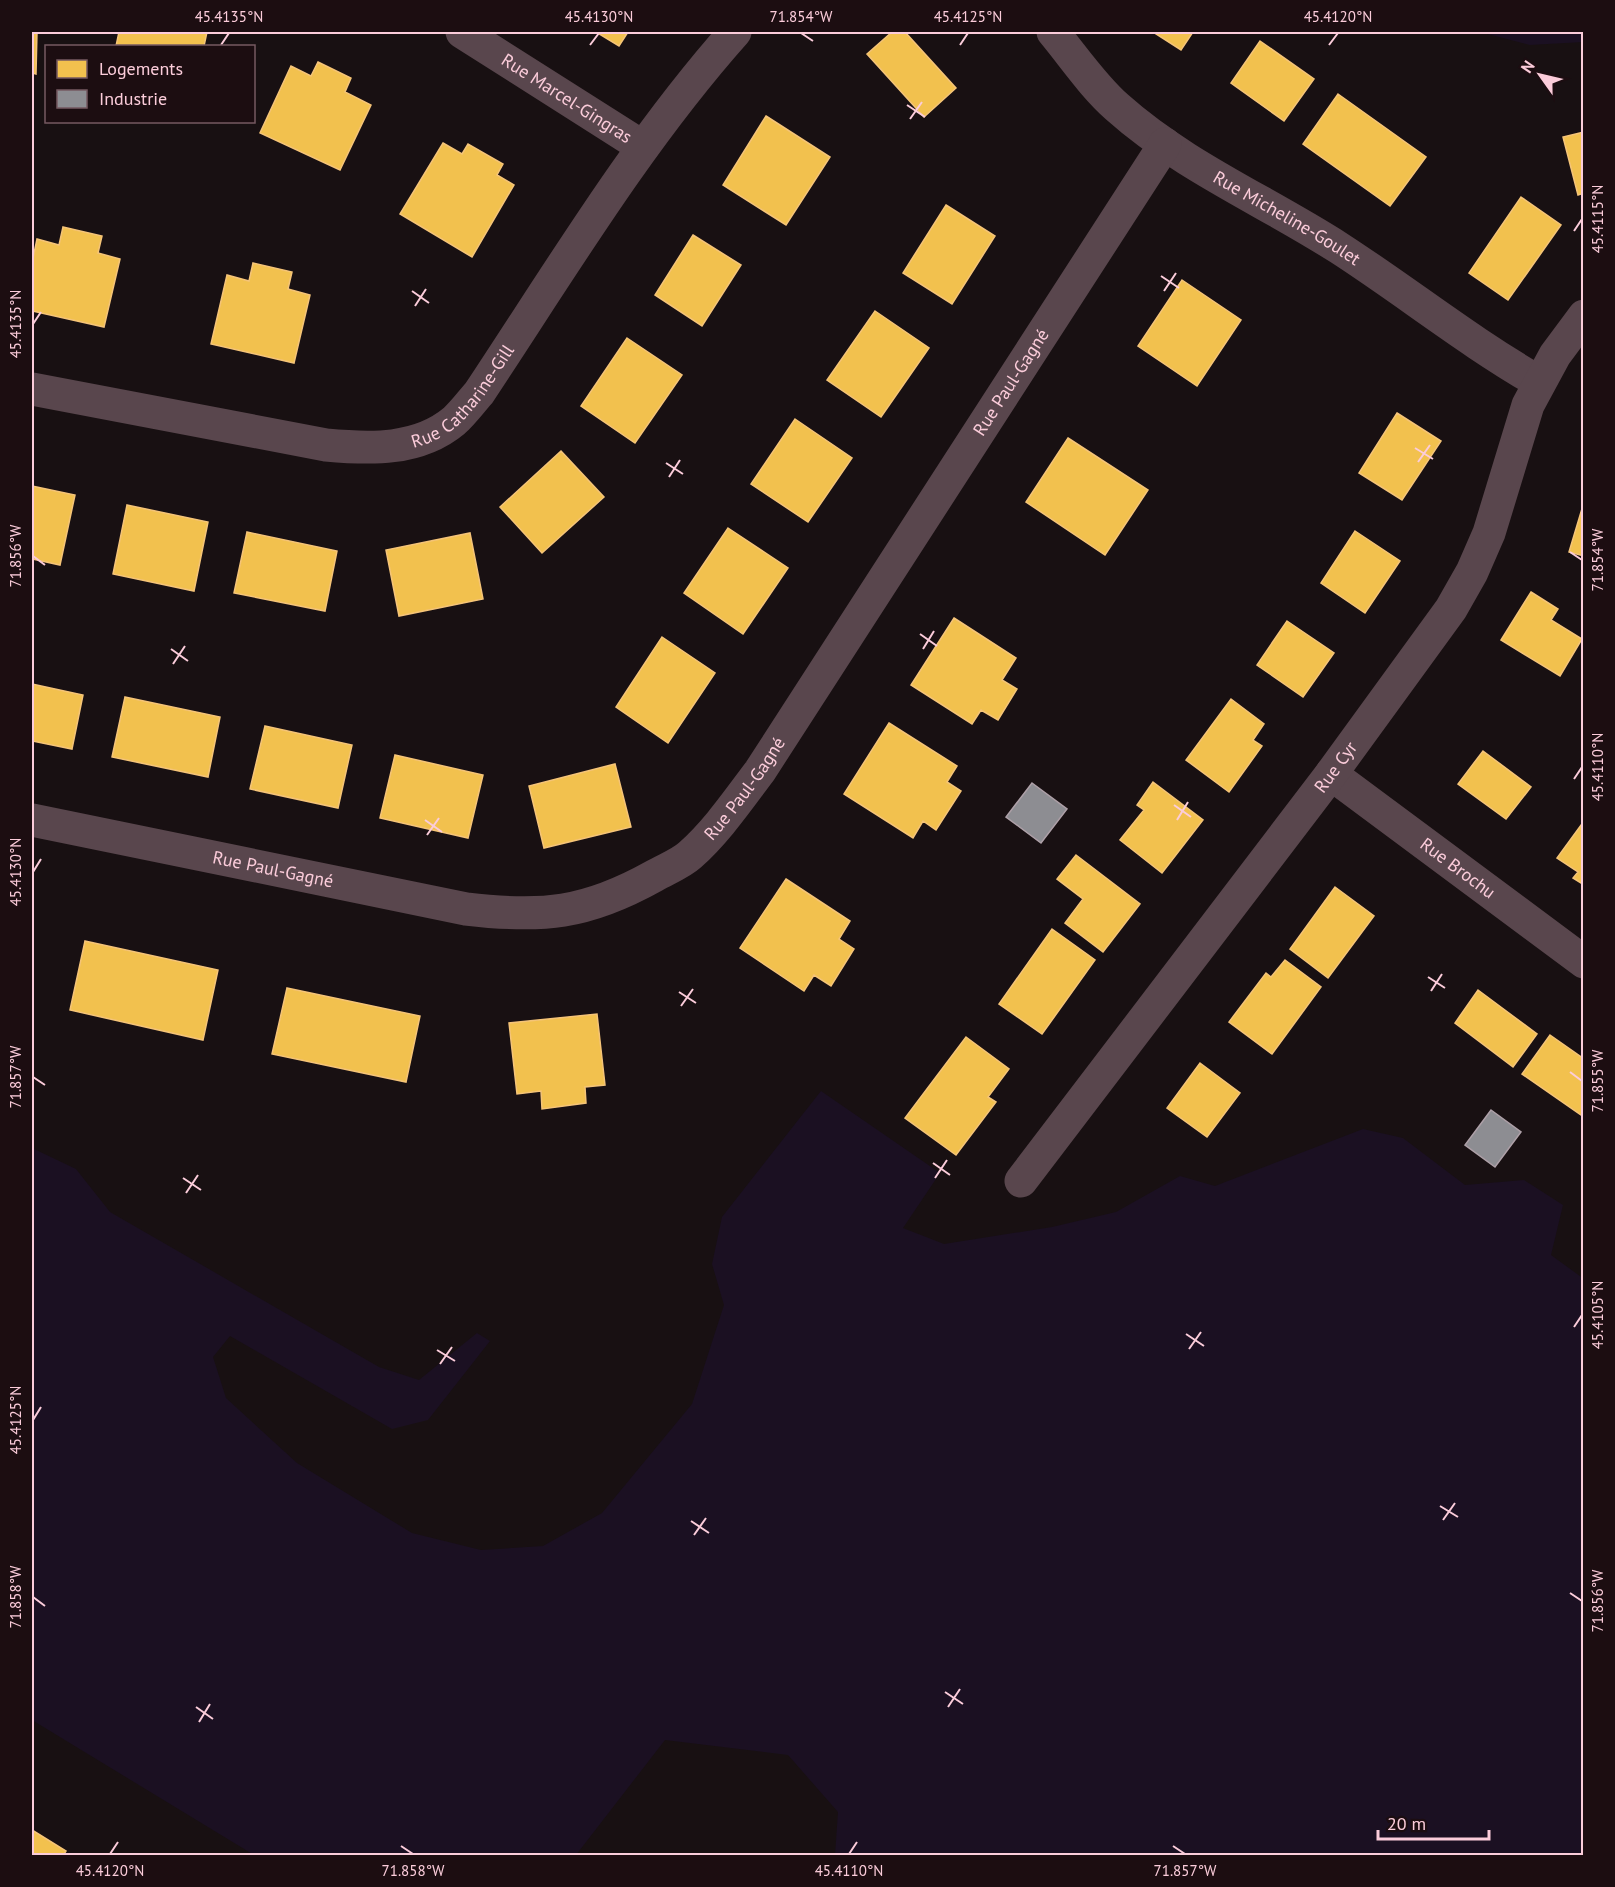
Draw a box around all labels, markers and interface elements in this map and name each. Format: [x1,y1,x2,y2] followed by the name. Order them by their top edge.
[195,7,263,26] text: 45.4135°N
[565,7,633,26] text: 45.4130°N
[770,7,833,26] text: 71.854°W
[934,7,1002,26] text: 45.4125°N
[1304,7,1372,26] text: 45.4120°N
[45,45,255,123] legend
[1510,45,1570,105] north arrow
[497,48,636,148] street label: Rue Marcel-Gingras
[99,57,183,80] text: Logements
[1516,57,1539,77] text: N
[99,87,167,110] text: Industrie
[1209,166,1365,270] street label: Rue Micheline-Goulet
[1588,185,1607,253] text: 45.4115°N
[6,290,25,358] text: 45.4135°N
[968,324,1054,440] street label: Rue Paul-Gagné
[408,339,519,453] street label: Rue Catharine-Gill
[6,524,25,587] text: 71.856°W
[1588,528,1607,591] text: 71.854°W
[699,733,790,845] street label: Rue Paul-Gagné
[1588,733,1607,801] text: 45.4110°N
[1309,737,1362,797] street label: Rue Cyr
[1416,832,1500,903] street label: Rue Brochu
[6,838,25,906] text: 45.4130°N
[211,845,335,893] street label: Rue Paul-Gagné
[6,1045,25,1108] text: 71.857°W
[1588,1049,1607,1112] text: 71.855°W
[1588,1281,1607,1349] text: 45.4105°N
[6,1386,25,1454] text: 45.4125°N
[6,1565,25,1628] text: 71.858°W
[1588,1569,1607,1632] text: 71.856°W
[1378,1803,1489,1841] scale bar
[1387,1812,1426,1835] text: 20 m
[76,1861,144,1880] text: 45.4120°N
[382,1861,445,1880] text: 71.858°W
[815,1861,883,1880] text: 45.4110°N
[1154,1861,1217,1880] text: 71.857°W

